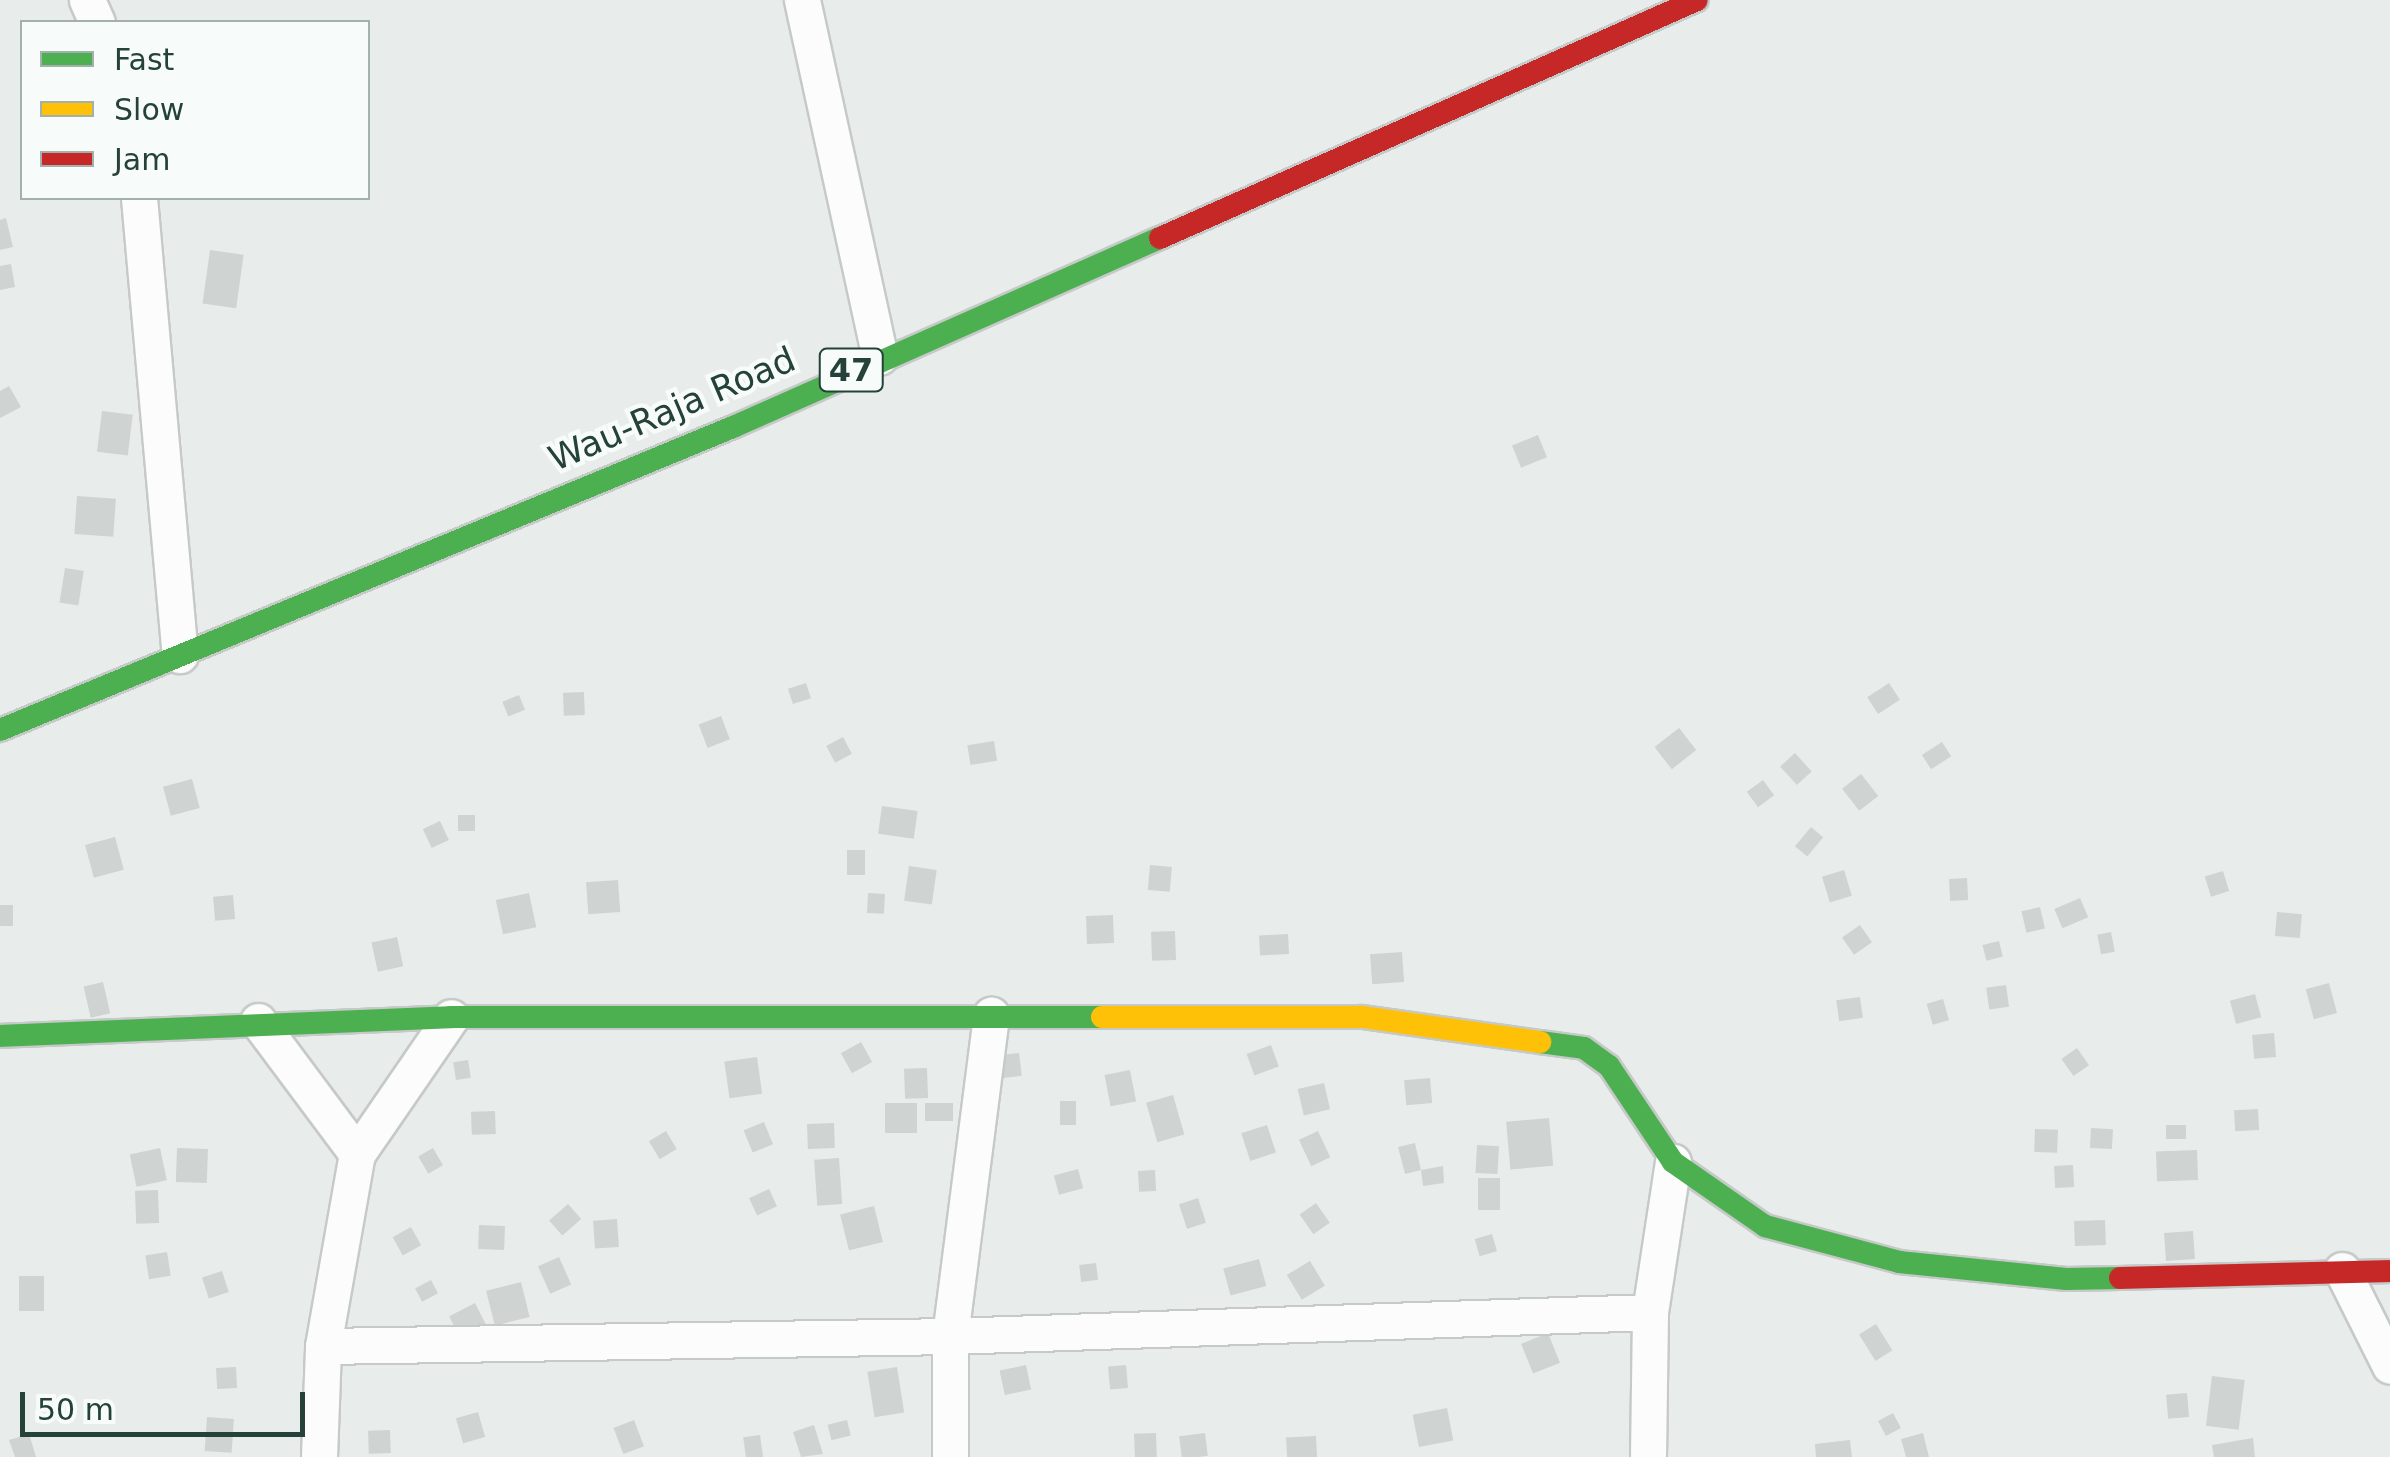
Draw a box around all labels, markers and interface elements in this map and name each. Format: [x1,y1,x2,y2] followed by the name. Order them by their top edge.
[20,20,370,200] legend
[114,42,174,77] text: Fast
[114,92,184,127] text: Slow
[114,142,170,177] text: Jam
[542,338,802,480] street label: Wau-Raja Road
[818,343,884,397] road number: 47
[25,1372,310,1434] scale bar
[37,1392,114,1427] text: 50 m

